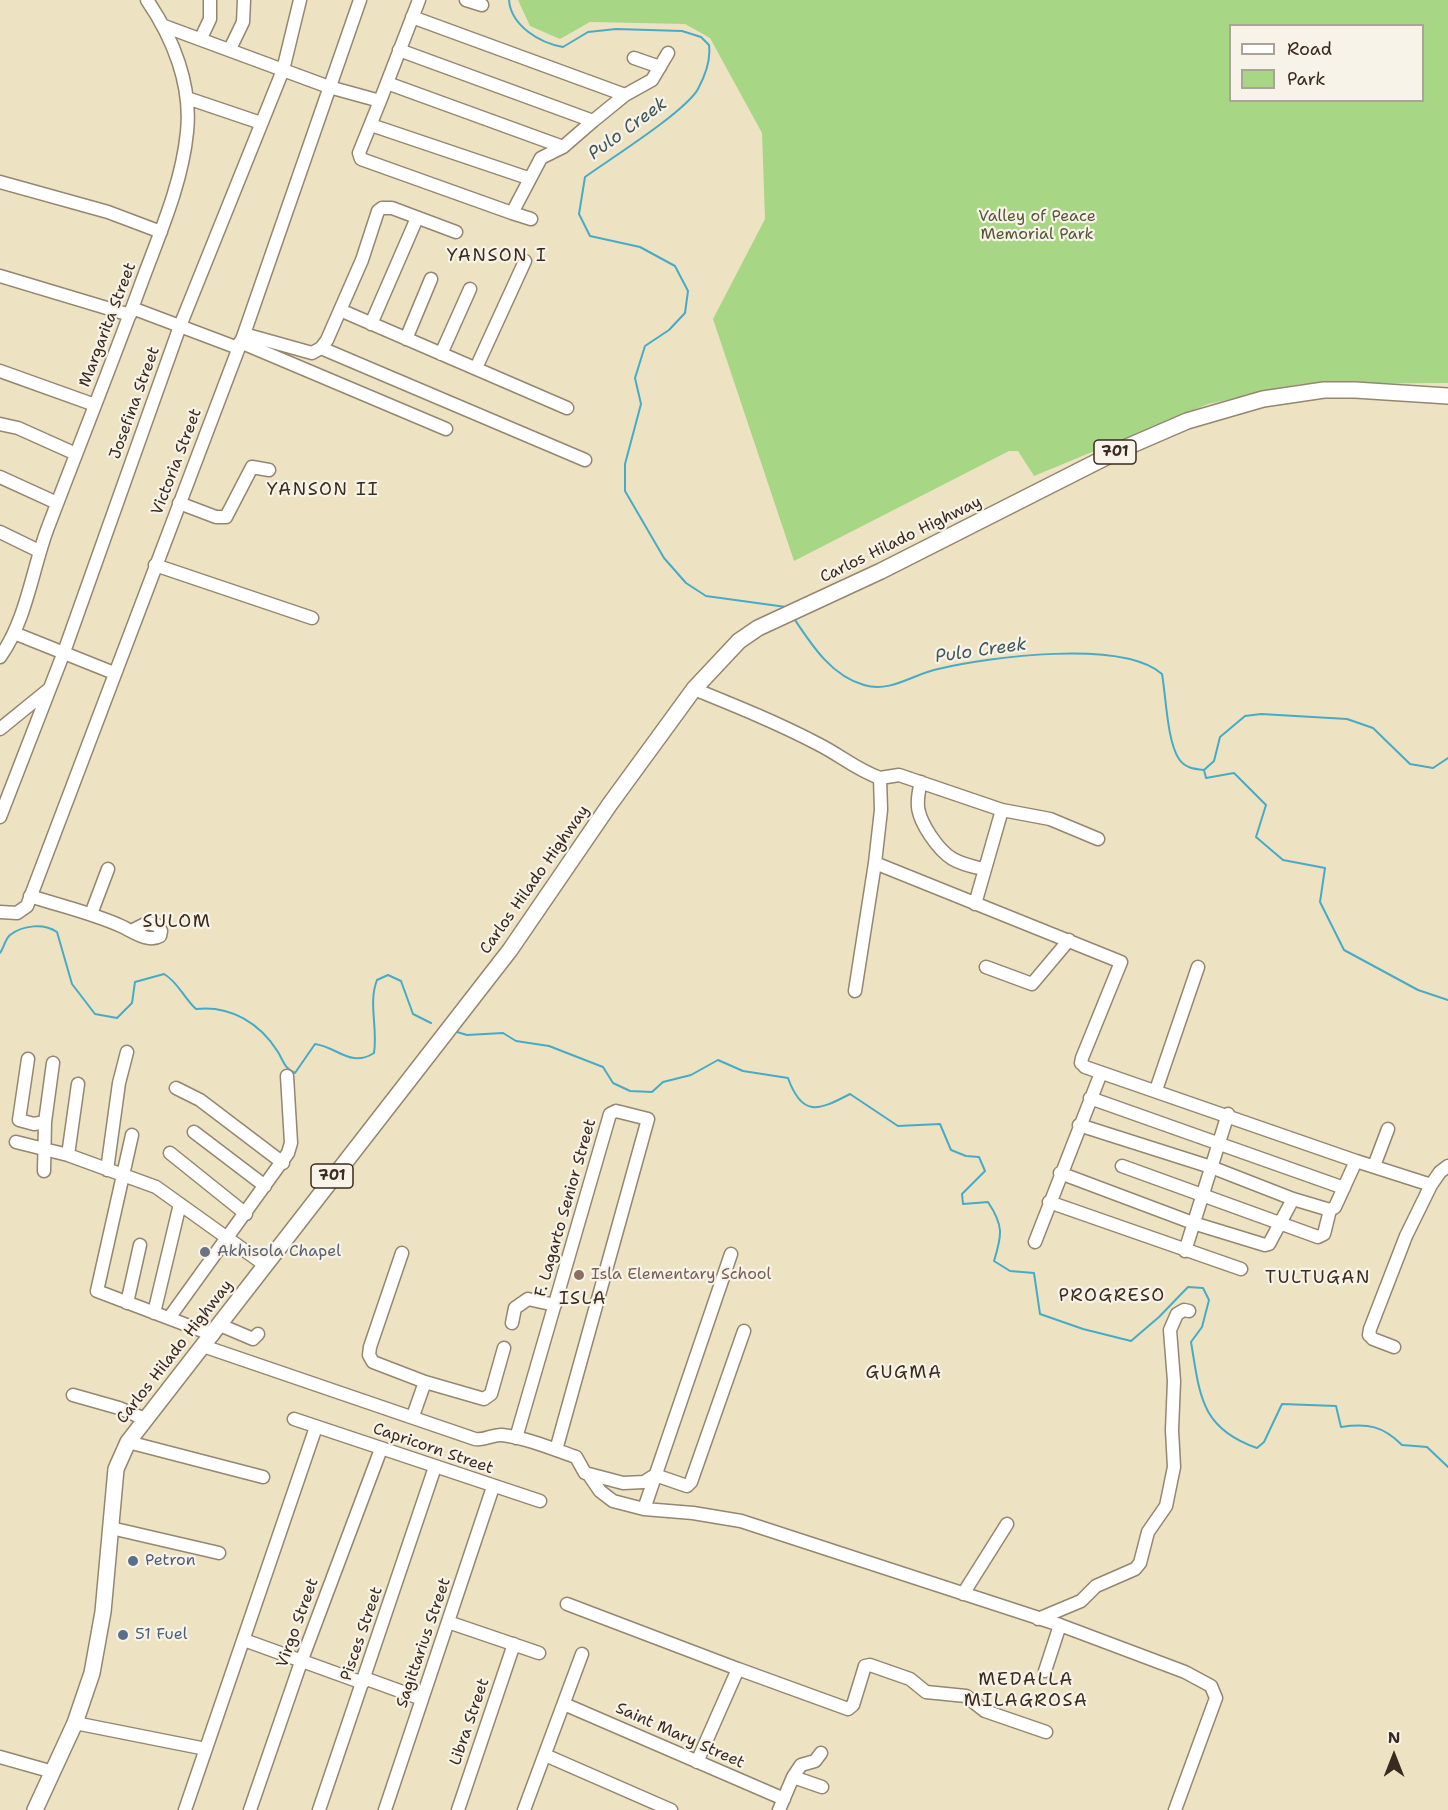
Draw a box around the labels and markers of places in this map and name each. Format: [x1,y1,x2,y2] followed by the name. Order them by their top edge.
[217,1242,341,1262] place label: Akhisola Chapel
[198,1245,212,1259] marker: Akhisola Chapel
[591,1265,771,1285] place label: Isla Elementary School
[572,1268,586,1282] marker: Isla Elementary School
[145,1551,195,1571] place label: Petron
[126,1554,140,1568] marker: Petron
[135,1625,188,1645] place label: 51 Fuel
[116,1628,130,1642] marker: 51 Fuel

